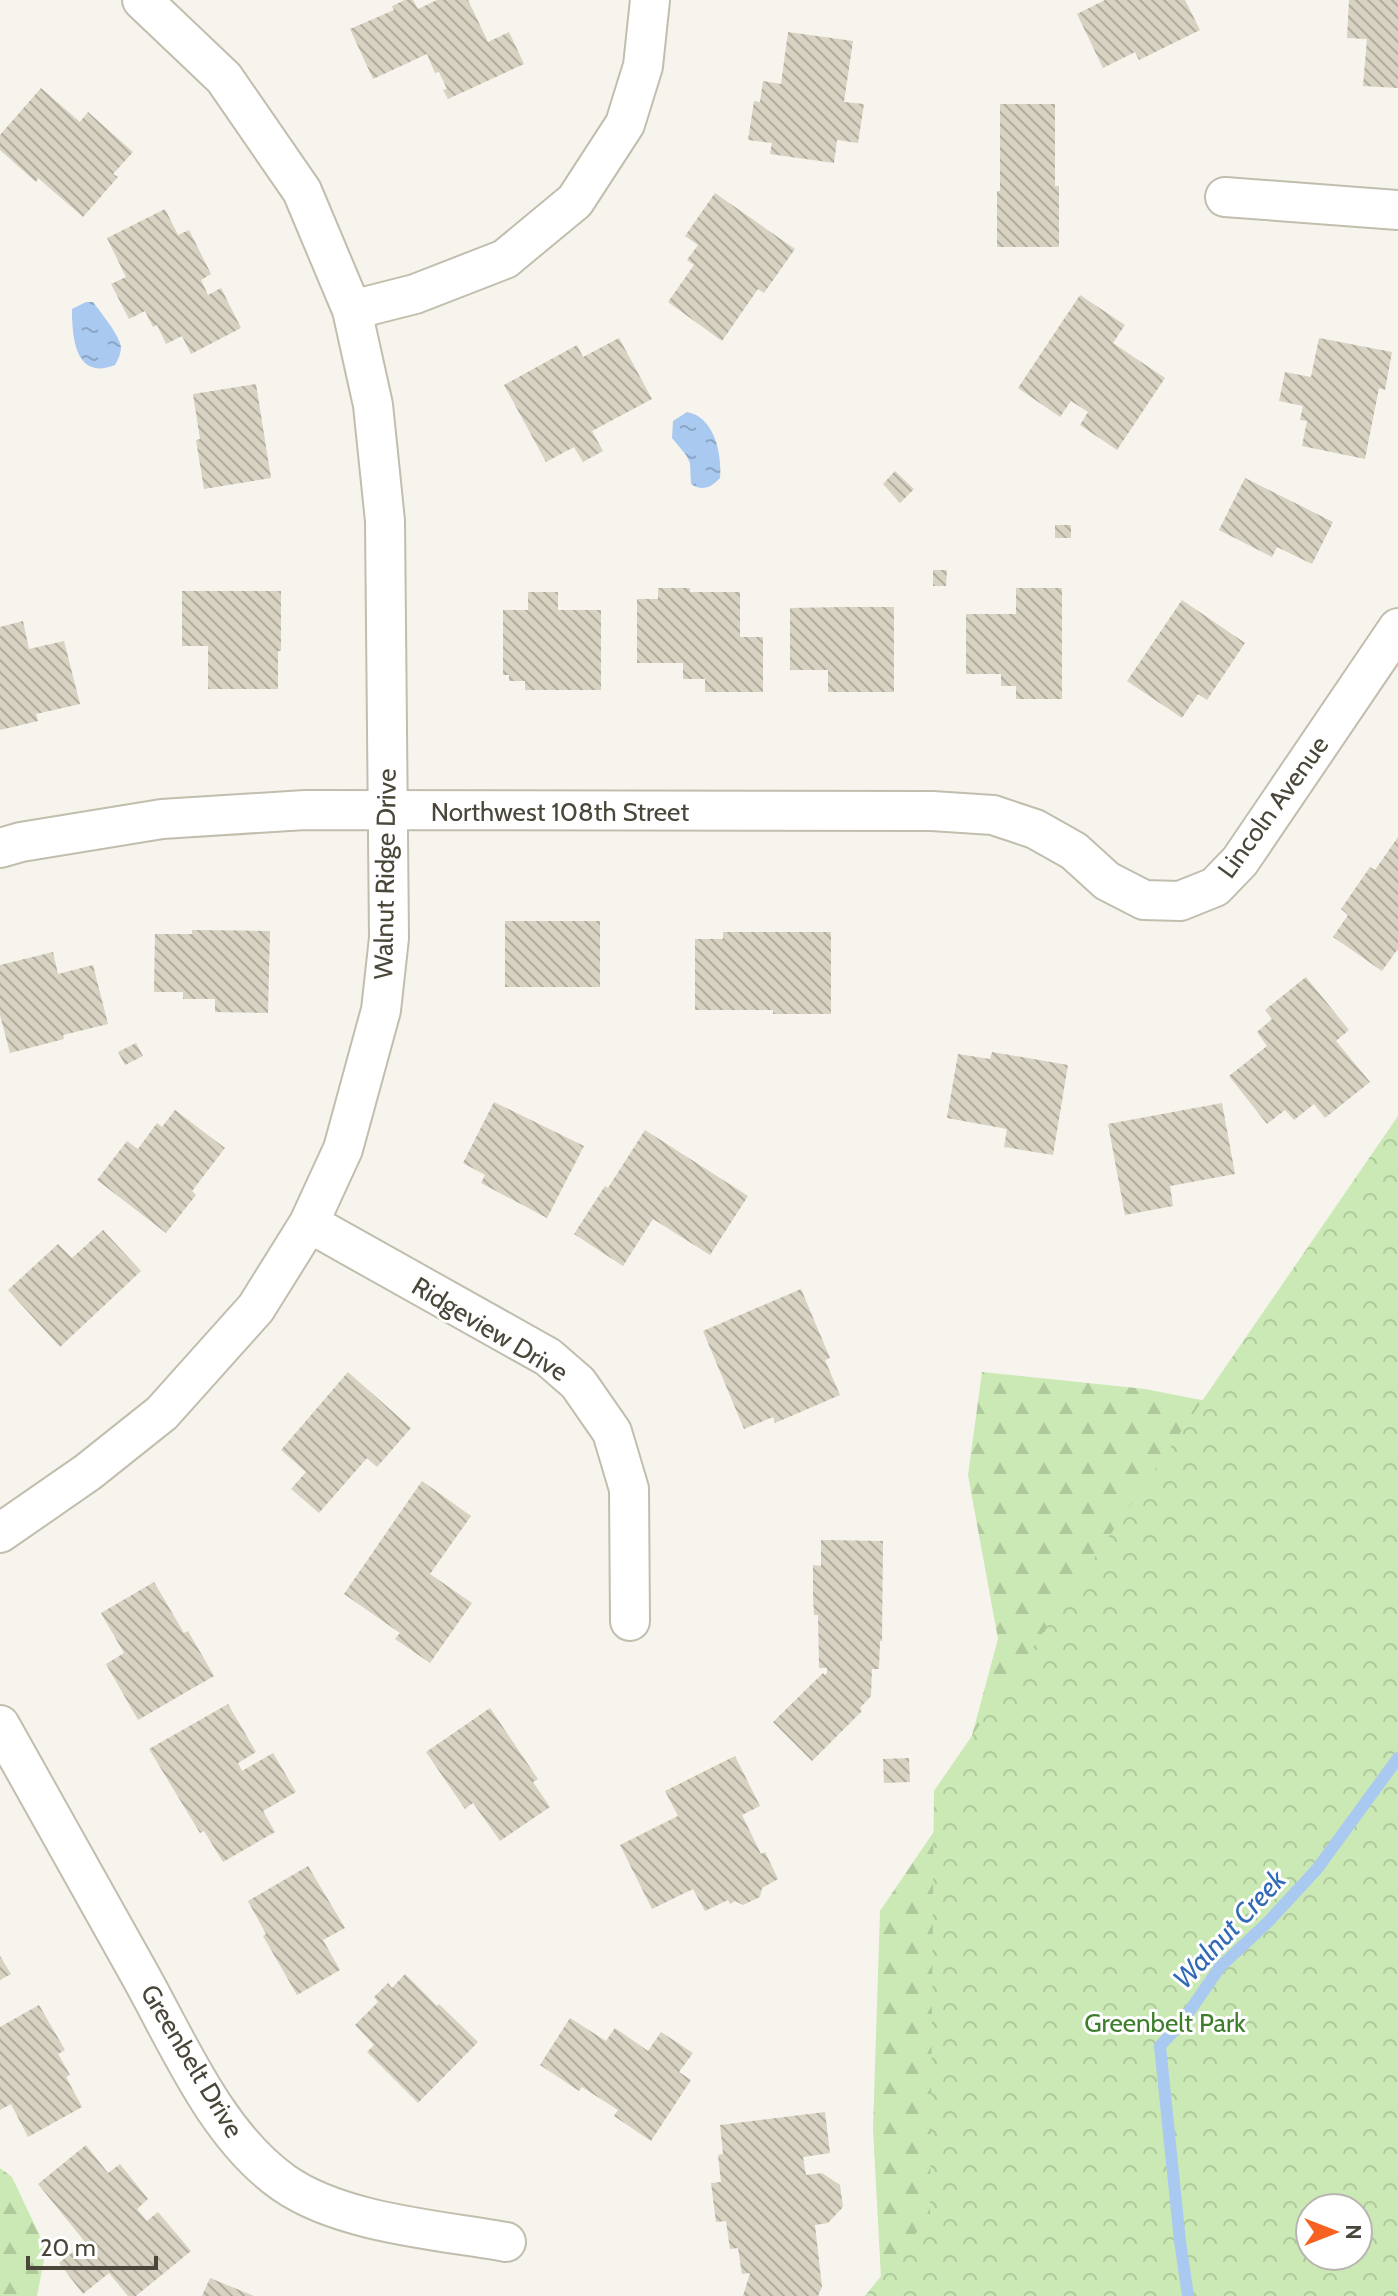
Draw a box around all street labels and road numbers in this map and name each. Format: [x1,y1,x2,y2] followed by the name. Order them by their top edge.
[1211,730,1335,884] street label: Lincoln Avenue
[367,768,403,980] street label: Walnut Ridge Drive
[431,796,689,828] street label: Northwest 108th Street
[406,1270,574,1388] street label: Ridgeview Drive
[134,1979,250,2143] street label: Greenbelt Drive

